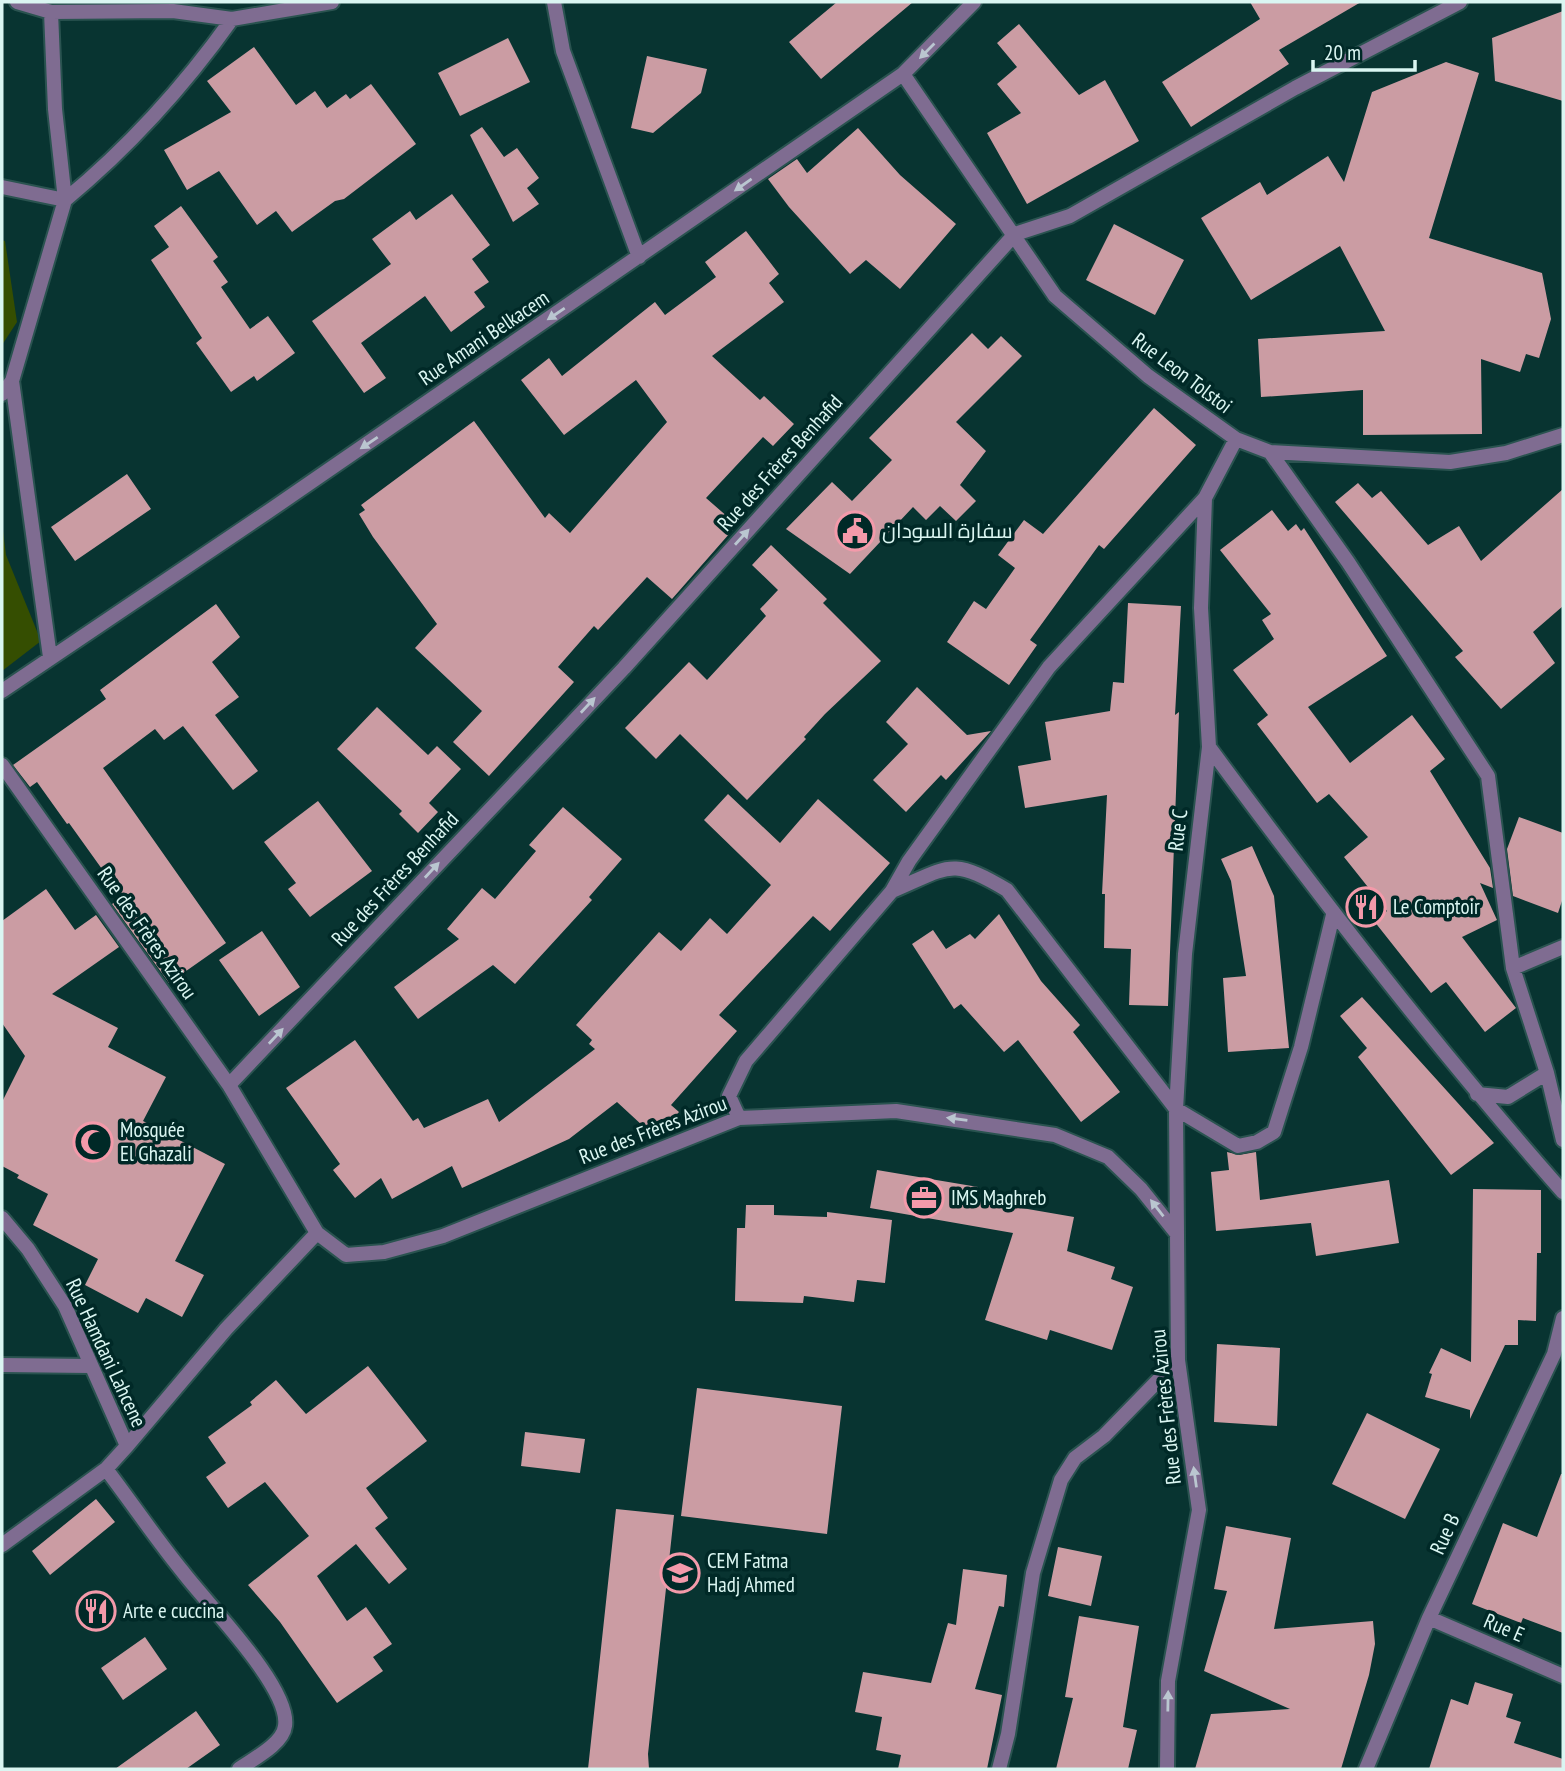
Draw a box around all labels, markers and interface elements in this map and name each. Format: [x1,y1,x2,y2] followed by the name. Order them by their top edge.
[1313,28,1414,72] scale bar
[1324,39,1361,66] text: 20 m
[918,42,935,59] one-way arrow
[734,178,752,192] one-way arrow
[413,284,554,391] street label: Rue Amani Belkacem
[547,307,565,321] one-way arrow
[1127,326,1238,419] street label: Rue Leon Tolstoi
[711,389,848,537] street label: Rue des Frères Benhafid
[359,436,378,449] one-way arrow
[834,510,876,552] public building icon: سفارة السودان
[882,517,1013,544] place label: سفارة السودان
[733,529,749,546] one-way arrow
[580,697,596,714] one-way arrow
[325,806,464,952] street label: Rue des Frères Benhafid
[1162,807,1194,852] street label: Rue C
[92,861,203,1004] street label: Rue des Frères Azirou
[424,861,440,879] one-way arrow
[1345,886,1387,928] restaurant icon: Le Comptoir
[1393,893,1480,920] place label: Le Comptoir
[267,1027,284,1044] one-way arrow
[575,1089,730,1170] street label: Rue des Frères Azirou
[946,1114,968,1125] one-way arrow
[120,1116,192,1167] place label: Mosquée El Ghazali
[72,1121,114,1163] mosque icon: Mosquée El Ghazali
[903,1177,945,1219] office icon: IMS Maghreb
[951,1184,1046,1211] place label: IMS Maghreb
[1149,1200,1164,1218] one-way arrow
[60,1274,153,1432] street label: Rue Hamdani Lahcene
[1144,1328,1187,1486] street label: Rue des Frères Azirou
[1189,1466,1200,1488] one-way arrow
[1423,1509,1466,1559] street label: Rue B
[707,1547,795,1598] place label: CEM Fatma Hadj Ahmed
[659,1552,701,1594] school or university icon: CEM Fatma Hadj Ahmed
[75,1590,117,1632] restaurant icon: Arte e cuccina
[123,1597,224,1624] place label: Arte e cuccina
[1480,1607,1528,1648] street label: Rue E
[1162,1690,1174,1712] one-way arrow

